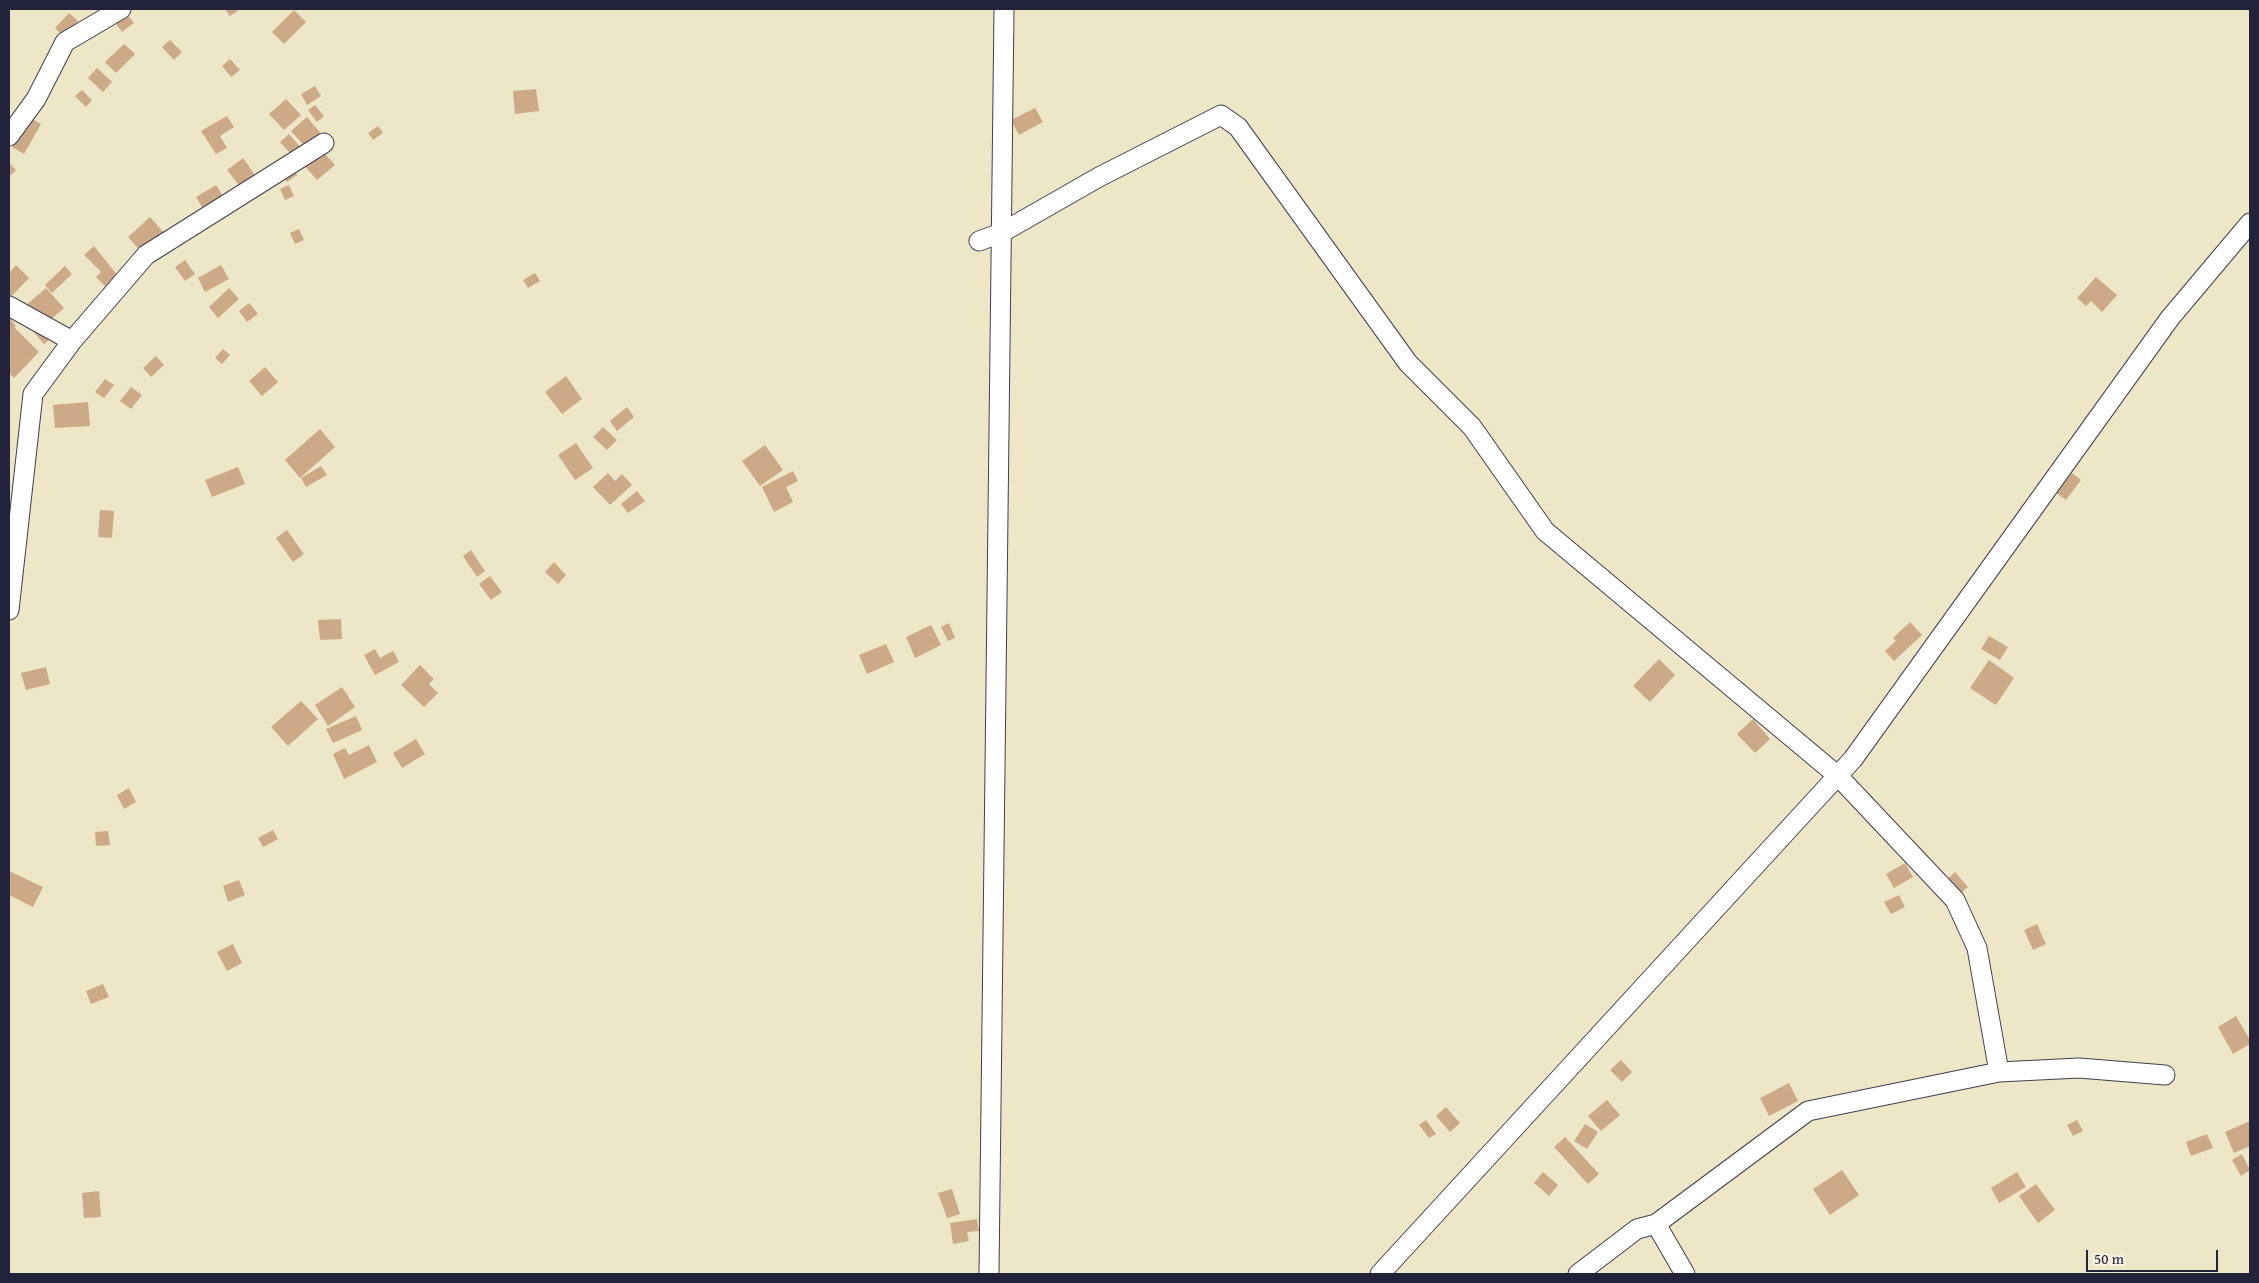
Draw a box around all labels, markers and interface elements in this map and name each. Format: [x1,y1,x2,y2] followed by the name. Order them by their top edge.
[2089,1240,2222,1272] scale bar
[2094,1248,2124,1269] text: 50 m

